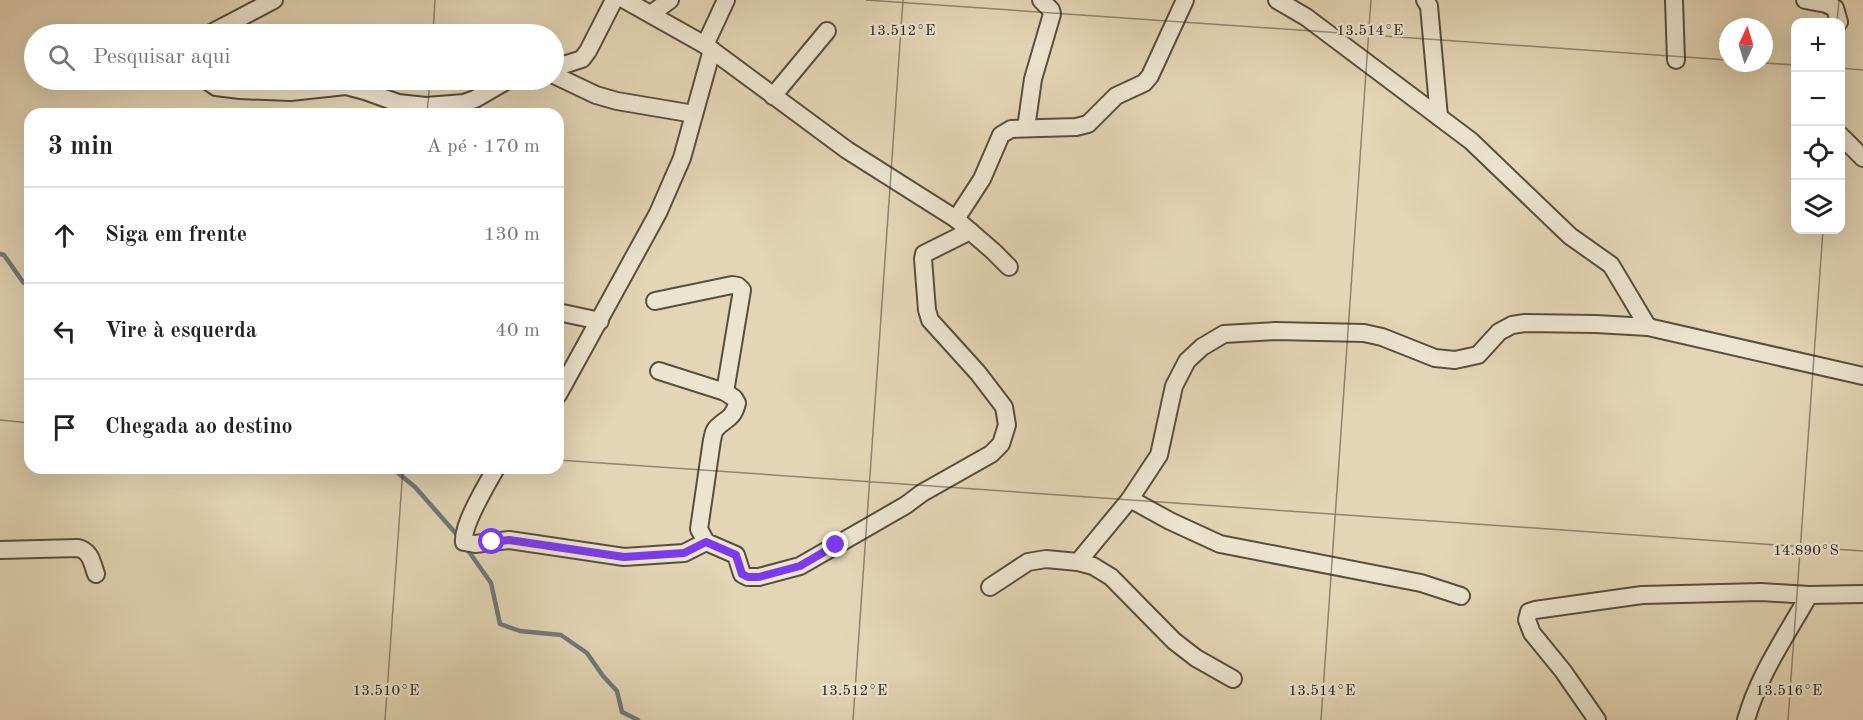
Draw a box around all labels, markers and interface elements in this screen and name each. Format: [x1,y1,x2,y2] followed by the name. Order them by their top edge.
[1719,18,1773,72] north arrow
[1791,18,1845,234] map controls
[1791,18,1845,72] button: +
[24,24,564,90] search box
[869,24,935,39] text: 13.512°E
[1337,24,1403,39] text: 13.514°E
[45,41,78,74] icon: search
[93,46,230,68] text: Pesquisar aqui
[1791,72,1845,126] button: −
[1791,126,1845,180] button: locate
[48,134,113,160] text: 3 min
[426,137,540,157] text: A pé · 170 m
[1791,180,1845,234] button: layers
[48,219,81,252] icon: ahead
[105,224,247,246] text: Siga em frente
[484,225,540,245] text: 130 m
[48,315,81,348] icon: left
[105,320,257,342] text: Vire à esquerda
[495,321,540,341] text: 40 m
[48,411,81,444] icon: arrive
[105,416,293,438] text: Chegada ao destino
[478,528,504,554] route start
[822,531,848,557] route end
[1773,544,1839,559] text: 14.890°S
[353,684,419,699] text: 13.510°E
[821,684,887,699] text: 13.512°E
[1289,684,1355,699] text: 13.514°E
[1756,684,1822,699] text: 13.516°E

